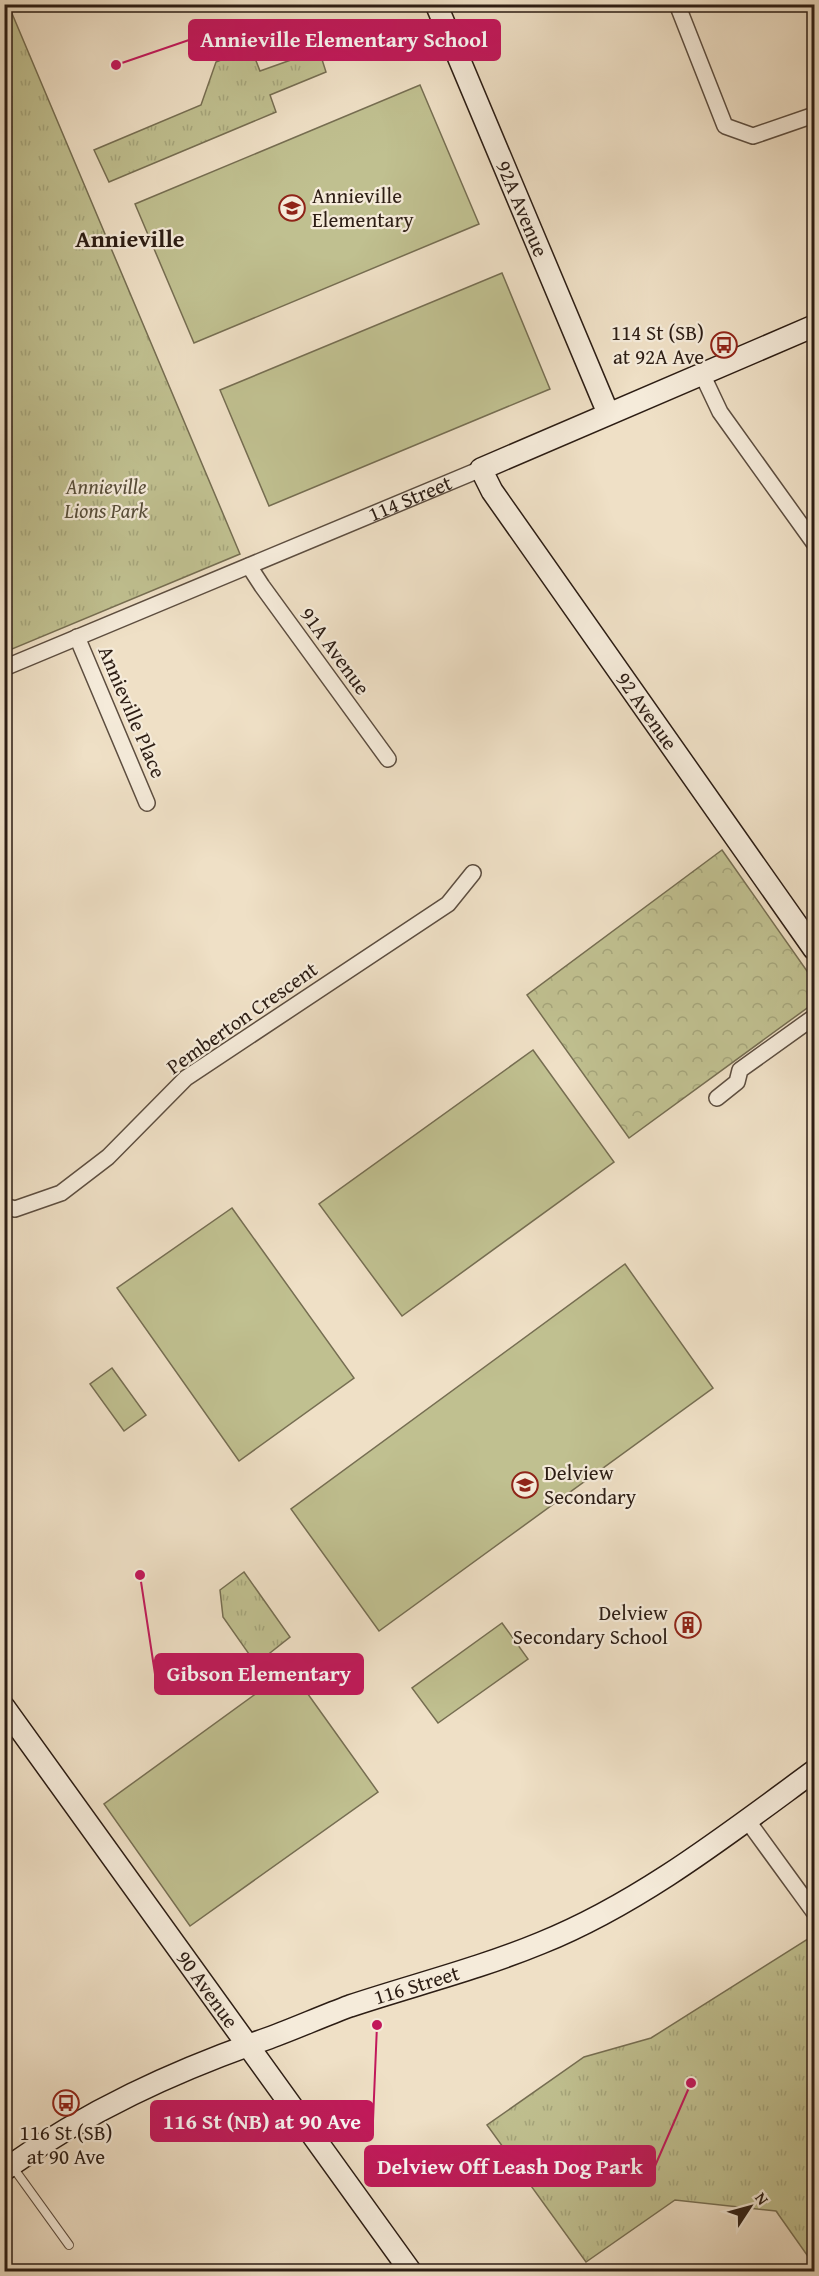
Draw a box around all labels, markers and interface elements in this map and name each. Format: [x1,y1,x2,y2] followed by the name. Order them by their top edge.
[189,20,500,60] callout: Annieville Elementary School
[200,23,488,55] text: Annieville Elementary School
[488,155,557,262] street label: 92A Avenue
[312,180,414,235] place label: Annieville Elementary
[277,193,307,223] school or university icon: Annieville Elementary
[75,221,185,256] district label: Annieville
[611,317,704,372] place label: 114 St (SB) at 92A Ave
[709,330,739,360] bus stop icon: 114 St (SB) at 92A Ave
[363,467,457,529] street label: 114 Street
[63,471,148,526] park label: Annieville Lions Park
[293,600,378,701] street label: 91A Avenue
[91,641,174,783] street label: Annieville Place
[609,665,686,756] street label: 92 Avenue
[160,953,324,1081] street label: Pemberton Crescent
[544,1457,637,1512] place label: Delview Secondary
[510,1470,540,1500] school or university icon: Delview Secondary
[513,1597,668,1652] place label: Delview Secondary School
[673,1610,703,1640] building icon: Delview Secondary School
[155,1654,363,1694] callout: Gibson Elementary
[167,1657,352,1689] text: Gibson Elementary
[169,1944,247,2035] street label: 90 Avenue
[370,1957,464,2012] street label: 116 Street
[51,2088,81,2118] bus stop icon: 116 St (SB) at 90 Ave
[151,2101,373,2141] callout: 116 St (NB) at 90 Ave
[163,2105,361,2137] text: 116 St (NB) at 90 Ave
[20,2117,112,2172] place label: 116 St (SB) at 90 Ave
[365,2146,655,2186] callout: Delview Off Leash Dog Park
[377,2150,643,2182] text: Delview Off Leash Dog Park
[720,2177,780,2237] north arrow
[749,2187,775,2210] text: N

